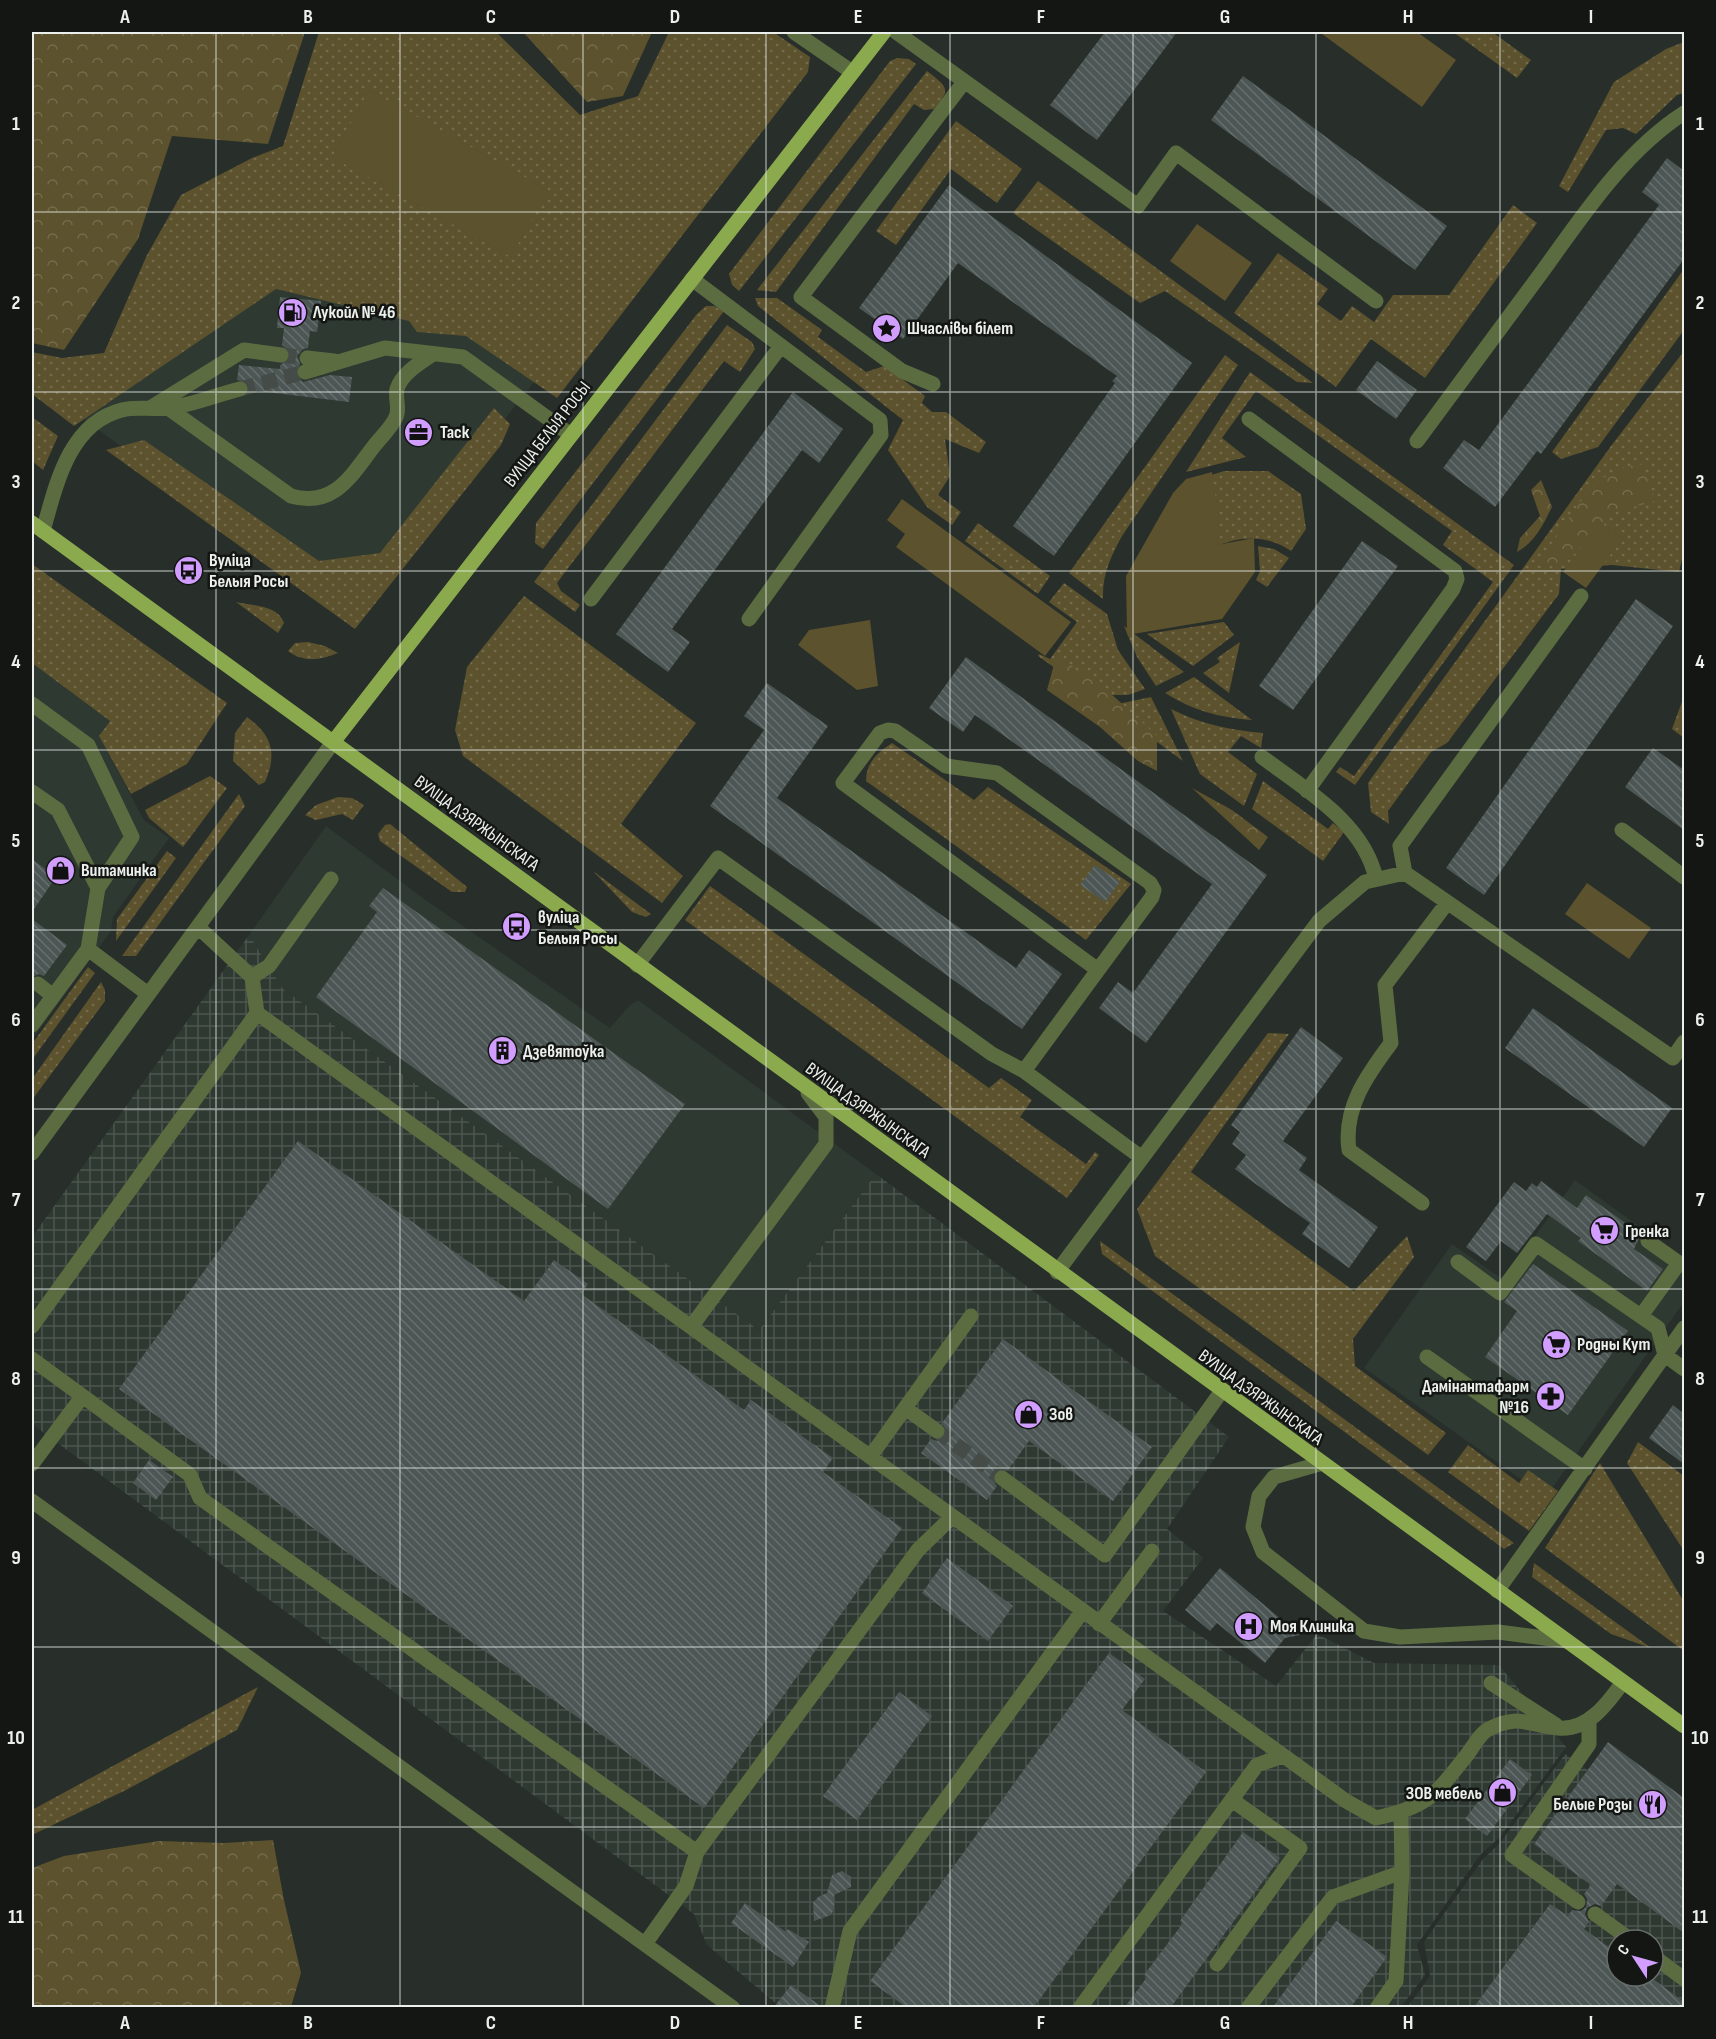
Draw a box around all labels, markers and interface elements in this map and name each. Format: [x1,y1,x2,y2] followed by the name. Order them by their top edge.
[119,5,130,29] text: A
[303,5,313,29] text: B
[486,5,496,29] text: C
[670,5,680,29] text: D
[854,5,862,29] text: E
[1037,5,1045,29] text: F
[1220,5,1230,29] text: G
[1403,5,1413,29] text: H
[1589,5,1593,29] text: I
[12,112,20,136] text: 1
[1696,112,1704,136] text: 1
[12,291,20,315] text: 2
[1696,291,1704,315] text: 2
[276,296,308,328] fuel station icon: Лукойл № 46
[312,302,395,323] place label: Лукойл № 46
[870,312,902,344] place icon: Шчаслівы білет
[907,318,1013,339] place label: Шчаслівы білет
[500,377,595,491] street label: ВУЛІЦА БЕЛЫЯ РОСЫ
[403,416,435,448] office icon: Таск
[440,422,470,443] place label: Таск
[12,470,21,494] text: 3
[1696,470,1705,494] text: 3
[209,550,288,592] place label: Вуліца Белыя Росы
[172,554,204,586] bus stop icon: Вуліца Белыя Росы
[11,650,21,674] text: 4
[1695,650,1705,674] text: 4
[410,771,543,876] street label: ВУЛІЦА ДЗЯРЖЫНСКАГА
[12,829,21,853] text: 5
[1696,829,1705,853] text: 5
[44,854,76,886] shop icon: Витаминка
[81,860,157,881] place label: Витаминка
[538,907,617,949] place label: вуліца Белыя Росы
[501,911,533,943] bus stop icon: вуліца Белыя Росы
[11,1008,21,1032] text: 6
[1695,1008,1705,1032] text: 6
[486,1035,518,1067] building icon: Дзевятоўка
[523,1041,604,1062] place label: Дзевятоўка
[801,1058,934,1163] street label: ВУЛІЦА ДЗЯРЖЫНСКАГА
[12,1188,21,1212] text: 7
[1696,1188,1705,1212] text: 7
[1588,1215,1620,1247] supermarket icon: Гренка
[1625,1221,1669,1242] place label: Гренка
[1540,1328,1572,1360] supermarket icon: Родны Кут
[1577,1334,1650,1355] place label: Родны Кут
[1194,1345,1327,1450] street label: ВУЛІЦА ДЗЯРЖЫНСКАГА
[11,1367,21,1391] text: 8
[1695,1367,1705,1391] text: 8
[1422,1376,1529,1418] place label: Дамінантафарм №16
[1534,1380,1566,1412] pharmacy icon: Дамінантафарм №16
[1012,1398,1044,1430] shop icon: Зов
[1049,1404,1073,1425] place label: Зов
[11,1546,21,1570] text: 9
[1695,1546,1705,1570] text: 9
[1233,1610,1265,1642] hospital icon: Моя Клиника
[1270,1616,1354,1637] place label: Моя Клиника
[7,1726,25,1750] text: 10
[1691,1726,1709,1750] text: 10
[1487,1777,1519,1809] shop icon: ЗОВ мебель
[1406,1783,1482,1804] place label: ЗОВ мебель
[1637,1788,1669,1820] restaurant icon: Белые Розы
[1553,1794,1632,1815] place label: Белые Розы
[8,1905,24,1929] text: 11
[1692,1905,1708,1929] text: 11
[1605,1928,1665,1988] north arrow
[1614,1941,1634,1959] text: С
[119,2011,130,2035] text: A
[303,2011,313,2035] text: B
[486,2011,496,2035] text: C
[670,2011,680,2035] text: D
[854,2011,862,2035] text: E
[1037,2011,1045,2035] text: F
[1220,2011,1230,2035] text: G
[1403,2011,1413,2035] text: H
[1589,2011,1593,2035] text: I

